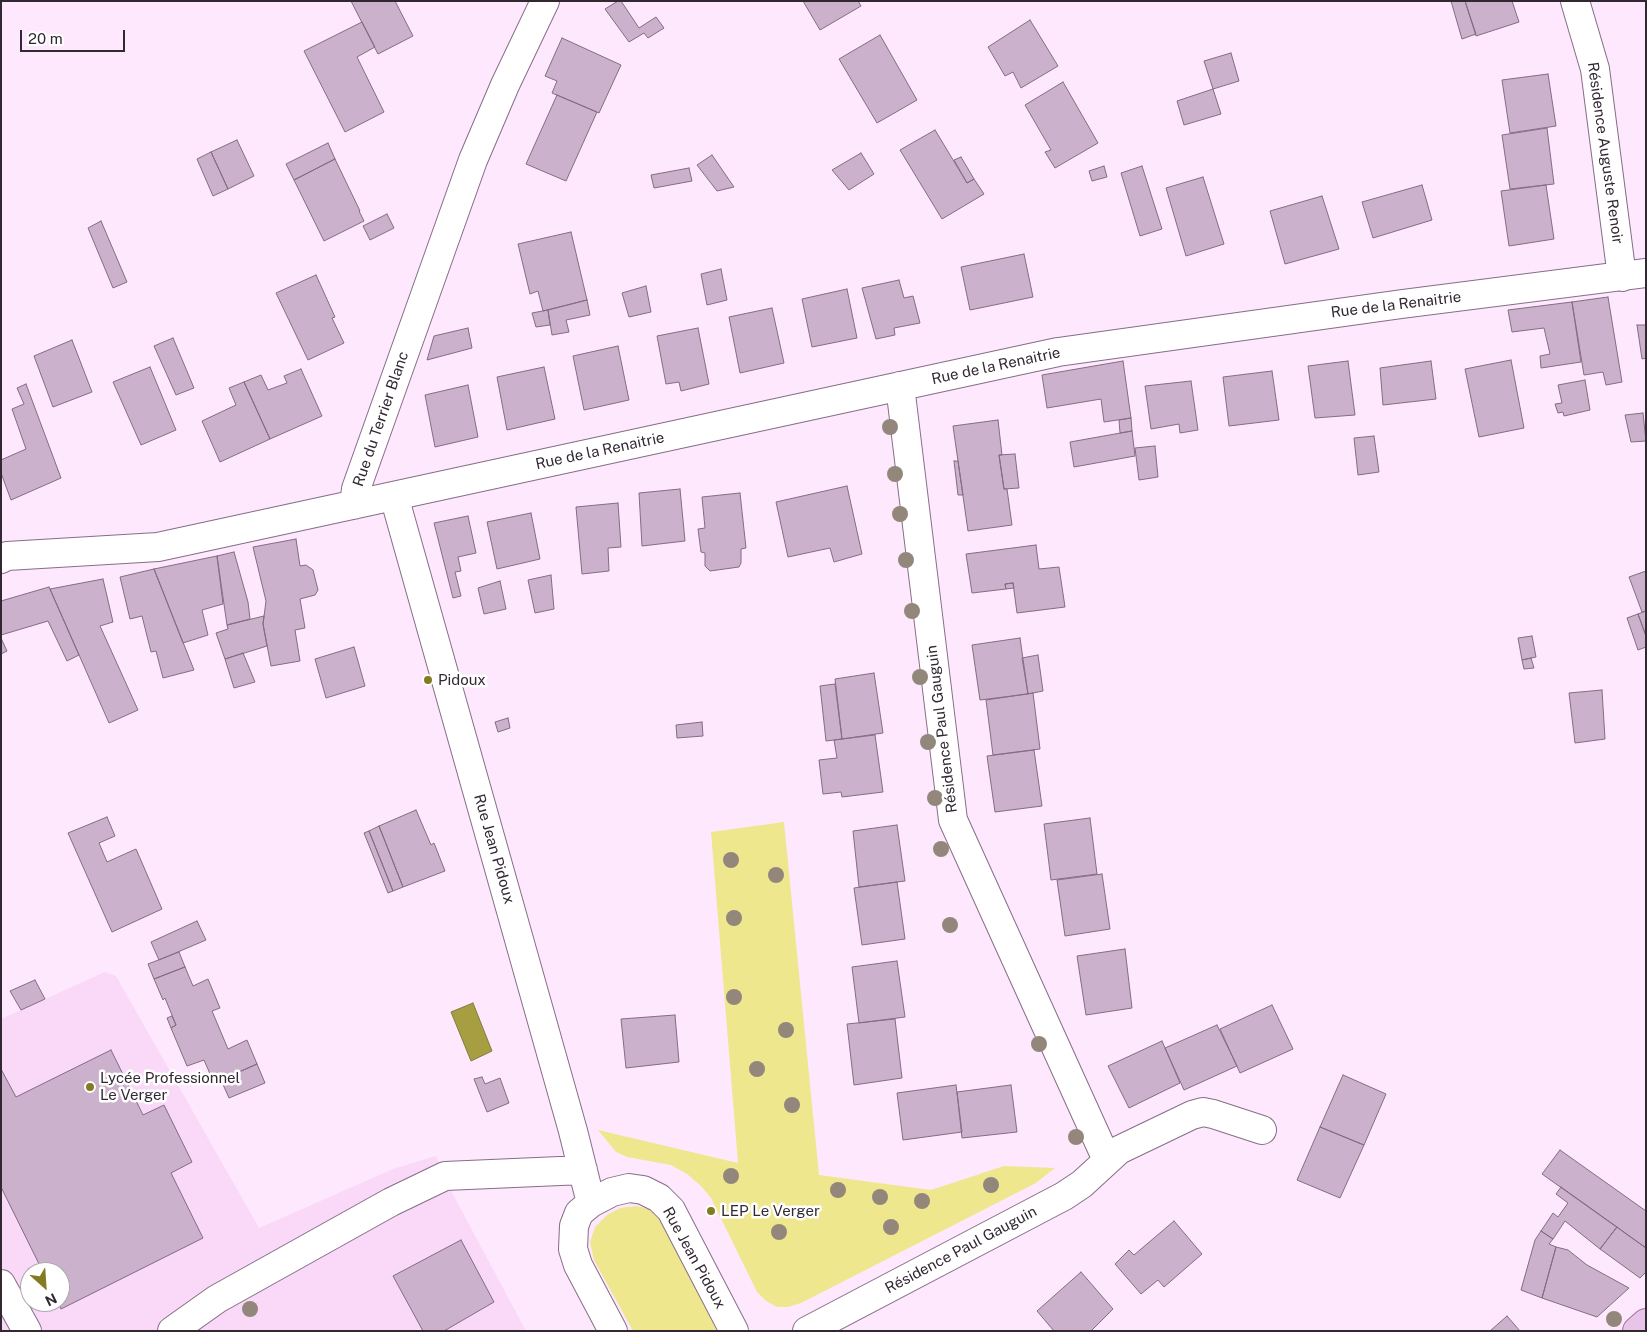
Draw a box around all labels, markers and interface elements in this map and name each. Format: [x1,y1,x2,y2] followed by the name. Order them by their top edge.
[22,20,128,52] scale bar
[28,30,63,47] text: 20 m
[1583,61,1627,245] street label: Résidence Auguste Renoir
[1330,288,1462,322] street label: Rue de la Renaitrie
[930,344,1062,388] street label: Rue de la Renaitrie
[349,349,413,489] street label: Rue du Terrier Blanc
[534,429,666,473] street label: Rue de la Renaitrie
[923,644,961,814] street label: Résidence Paul Gauguin
[438,671,486,689] place label: Pidoux
[422,674,434,686] marker: Pidoux
[470,792,518,906] street label: Rue Jean Pidoux
[100,1069,240,1104] place label: Lycée Professionnel Le Verger
[84,1081,96,1093] marker: Lycée Professionnel Le Verger
[721,1202,820,1220] place label: LEP Le Verger
[882,1202,1040,1298] street label: Résidence Paul Gauguin
[659,1204,729,1312] street label: Rue Jean Pidoux
[705,1205,717,1217] marker: LEP Le Verger
[20,1262,70,1312] north arrow
[43,1290,60,1309] text: N

